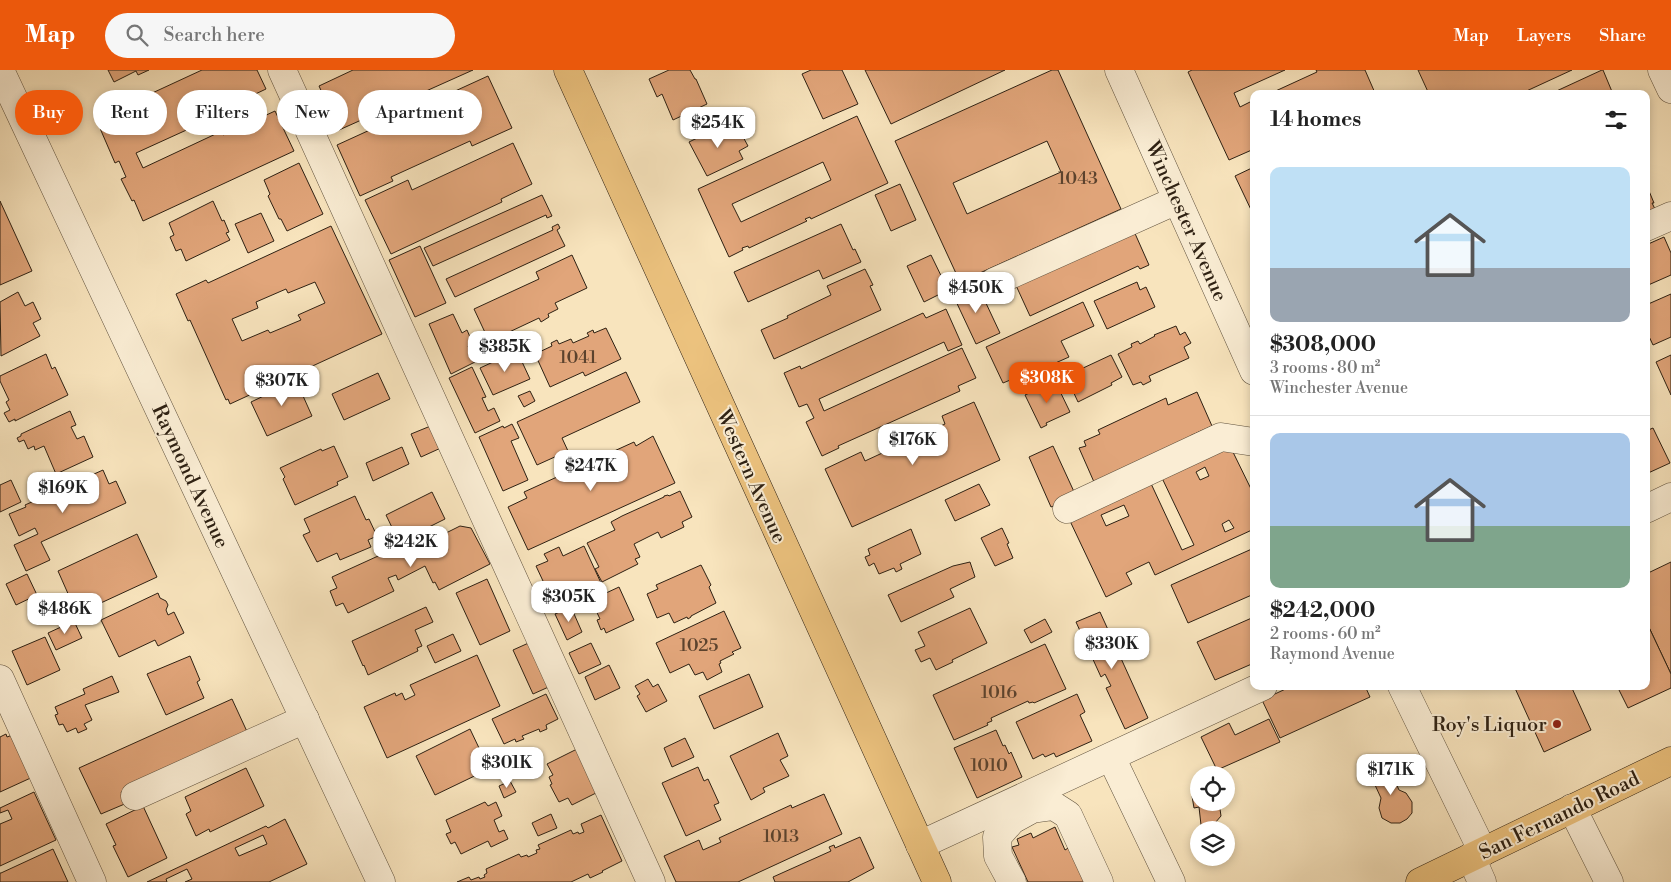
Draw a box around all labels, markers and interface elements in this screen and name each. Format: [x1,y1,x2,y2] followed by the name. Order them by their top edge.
[105,13,455,58] search box
[25,20,75,50] text: Map
[123,21,151,49] icon: search
[163,23,265,47] text: Search here
[1454,24,1489,47] text: Map
[1517,24,1571,47] text: Layers
[1599,24,1646,47] text: Share
[15,90,83,135] chip: Buy
[93,90,167,135] chip: Rent
[177,90,267,135] chip: Filters
[277,90,348,135] chip: New
[358,90,482,135] chip: Apartment
[683,106,753,149] pin: $254K
[1602,106,1630,134] icon: filters
[1270,107,1361,133] text: 14 homes
[691,113,745,133] text: $254K
[1139,137,1232,306] street label: Winchester Avenue
[1058,167,1098,190] house number: 1043
[1405,200,1495,290] icon: home
[941,272,1011,314] pin: $450K
[949,278,1003,298] text: $450K
[470,330,540,373] pin: $385K
[1270,332,1376,358] text: $308,000
[479,337,531,357] text: $385K
[559,346,597,369] house number: 1041
[1270,358,1380,378] text: 3 rooms · 80 m²
[1012,362,1082,404] pin: $308K
[247,364,317,407] pin: $307K
[1020,368,1074,388] text: $308K
[255,371,309,391] text: $307K
[1270,378,1408,398] text: Winchester Avenue
[145,401,234,553] street label: Raymond Avenue
[710,405,791,547] street label: Western Avenue
[878,424,948,466] pin: $176K
[889,430,937,450] text: $176K
[556,450,626,492] pin: $247K
[565,456,617,476] text: $247K
[1405,465,1495,555] icon: home
[28,472,98,514] pin: $169K
[38,478,88,498] text: $169K
[376,526,446,568] pin: $242K
[384,532,438,552] text: $242K
[534,580,604,623] pin: $305K
[542,587,596,607] text: $305K
[30,592,100,635] pin: $486K
[1270,598,1375,624] text: $242,000
[38,599,92,619] text: $486K
[1270,624,1381,644] text: 2 rooms · 60 m²
[1077,628,1147,670] pin: $330K
[679,634,719,657] house number: 1025
[1085,634,1139,654] text: $330K
[1270,644,1395,664] text: Raymond Avenue
[981,681,1017,704] house number: 1016
[1432,713,1547,738] place label: Roy's Liquor
[1551,718,1563,730] marker: Roy's Liquor
[472,746,542,789] pin: $301K
[482,753,532,773] text: $301K
[970,754,1008,777] house number: 1010
[1356,754,1426,796] pin: $171K
[1368,760,1414,780] text: $171K
[1190,766,1235,866] map controls
[1190,766,1235,811] button: locate
[1475,766,1645,866] street label: San Fernando Road
[1190,821,1235,866] button: layers
[763,825,799,848] house number: 1013

